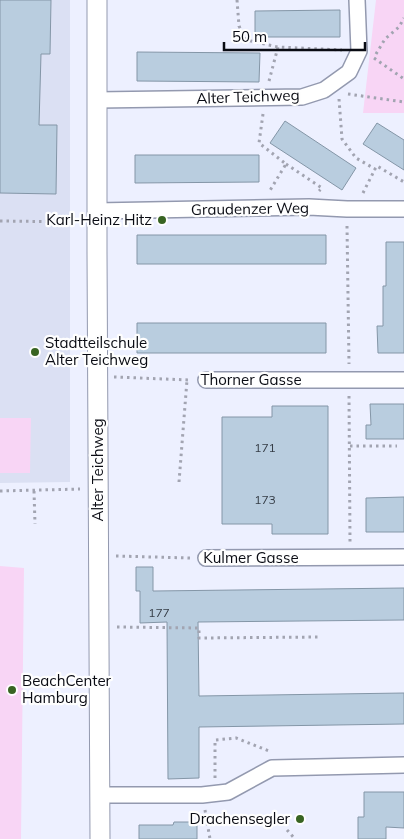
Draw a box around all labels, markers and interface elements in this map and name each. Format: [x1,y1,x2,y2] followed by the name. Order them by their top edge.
[224,20,365,52] scale bar
[232,27,267,46] text: 50 m
[196,85,300,108] street label: Alter Teichweg
[191,198,309,219] street label: Graudenzer Weg
[46,210,152,229] place label: Karl-Heinz Hitz
[156,214,168,226] marker: Karl-Heinz Hitz
[45,333,148,369] place label: Stadtteilschule Alter Teichweg
[29,346,41,358] marker: Stadtteilschule Alter Teichweg
[200,370,302,389] street label: Thorner Gasse
[88,418,107,522] street label: Alter Teichweg
[254,440,276,455] house number: 171
[254,492,276,507] house number: 173
[203,548,299,567] street label: Kulmer Gasse
[148,605,170,620] house number: 177
[22,671,112,707] place label: BeachCenter Hamburg
[6,684,18,696] marker: BeachCenter Hamburg
[189,809,291,828] place label: Drachensegler
[294,813,306,825] marker: Drachensegler

